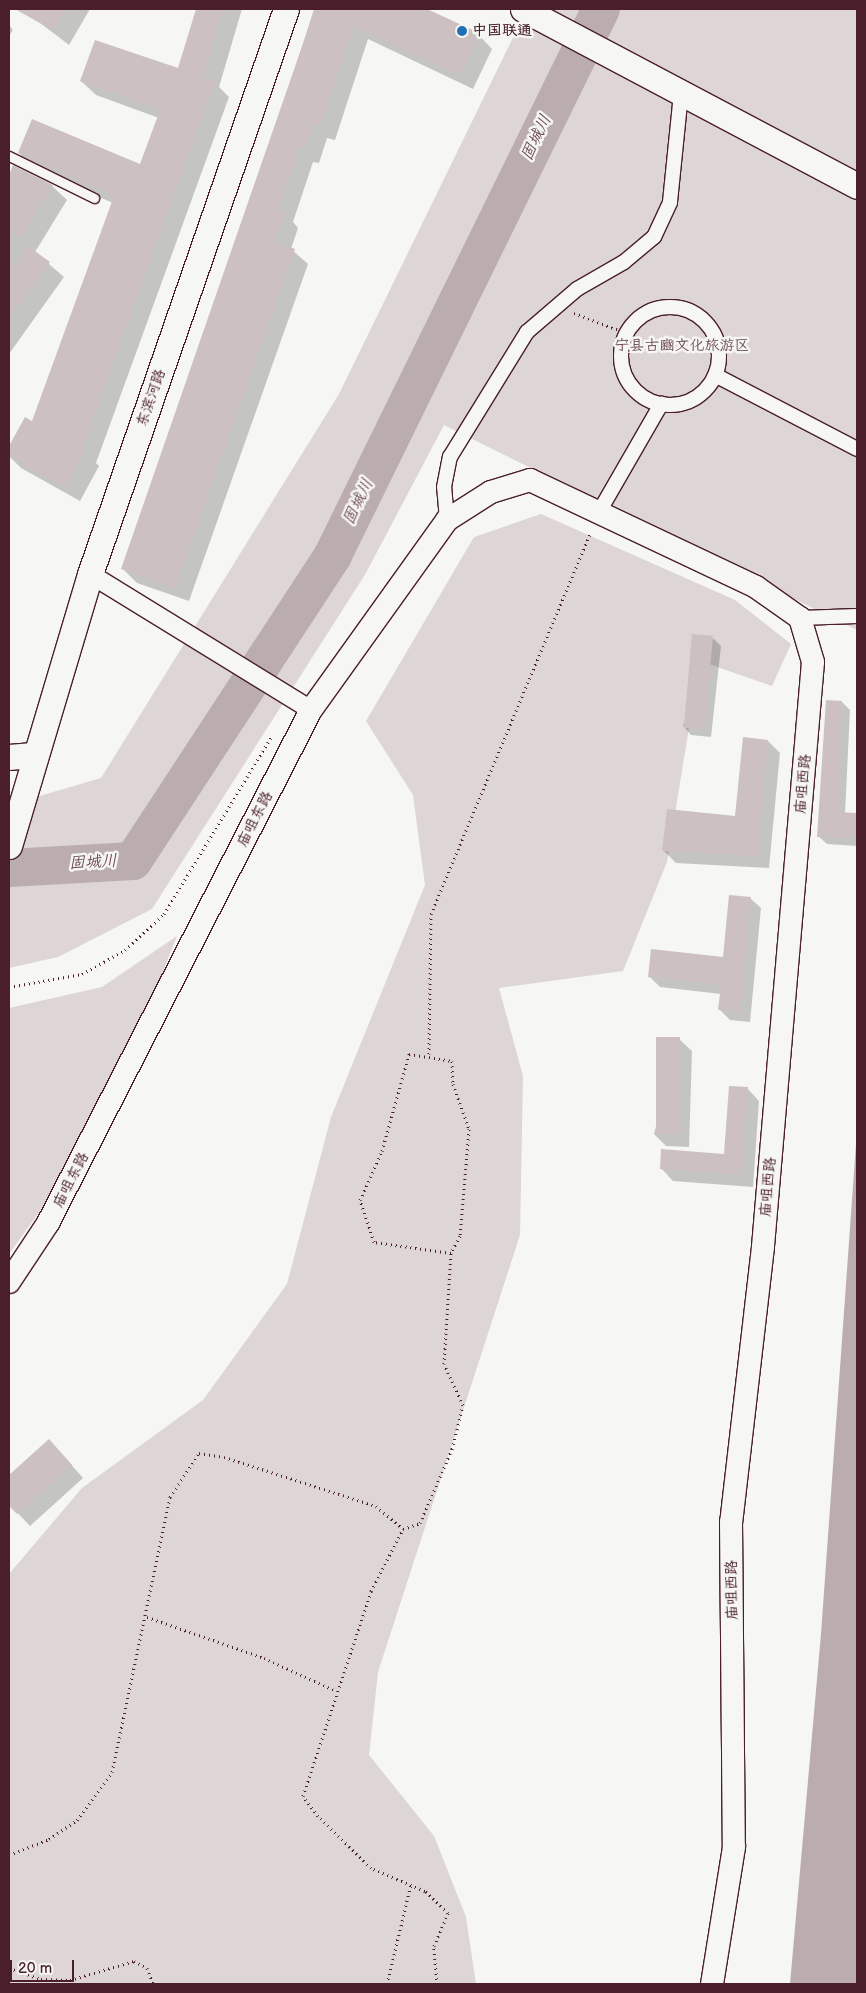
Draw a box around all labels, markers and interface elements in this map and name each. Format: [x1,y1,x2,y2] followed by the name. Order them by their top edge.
[472,22,532,40] place label: 中国联通
[456,25,468,37] marker: 中国联通
[518,112,556,164] water label: 固城川
[615,337,749,355] park label: 宁县古豳文化旅游区
[133,367,169,429] street label: 东滨河路
[340,476,378,528] water label: 固城川
[791,753,815,815] street label: 庙咀西路
[233,788,277,850] street label: 庙咀东路
[69,852,117,874] water label: 固城川
[49,1149,93,1211] street label: 庙咀东路
[756,1156,780,1218] street label: 庙咀西路
[722,1560,742,1620] street label: 庙咀西路
[12,1950,76,1982] scale bar
[18,1959,52,1978] text: 20 m

